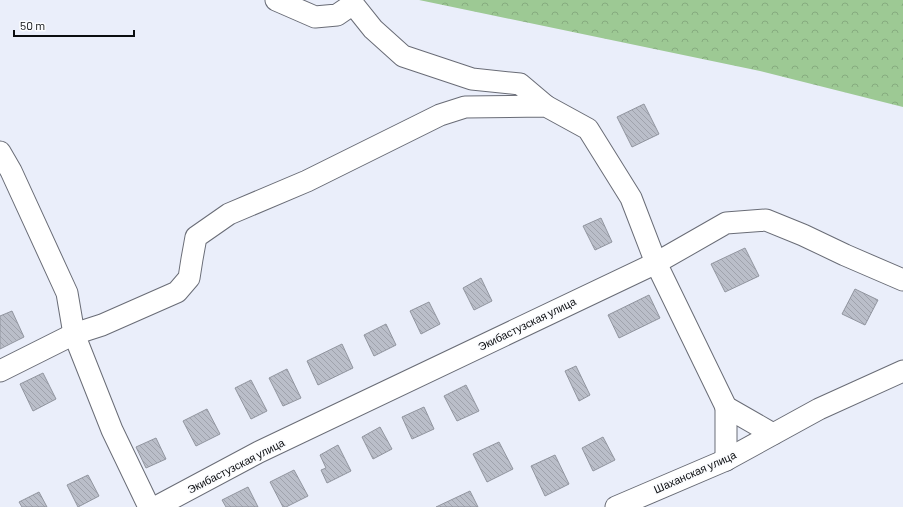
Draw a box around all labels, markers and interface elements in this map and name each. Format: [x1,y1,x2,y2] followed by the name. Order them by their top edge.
[14,12,134,38] scale bar
[20,18,45,32] text: 50 m
[476,294,579,353] street label: Экибастузская улица
[185,435,287,496] street label: Экибастузская улица
[652,447,739,496] street label: Шаханская улица

